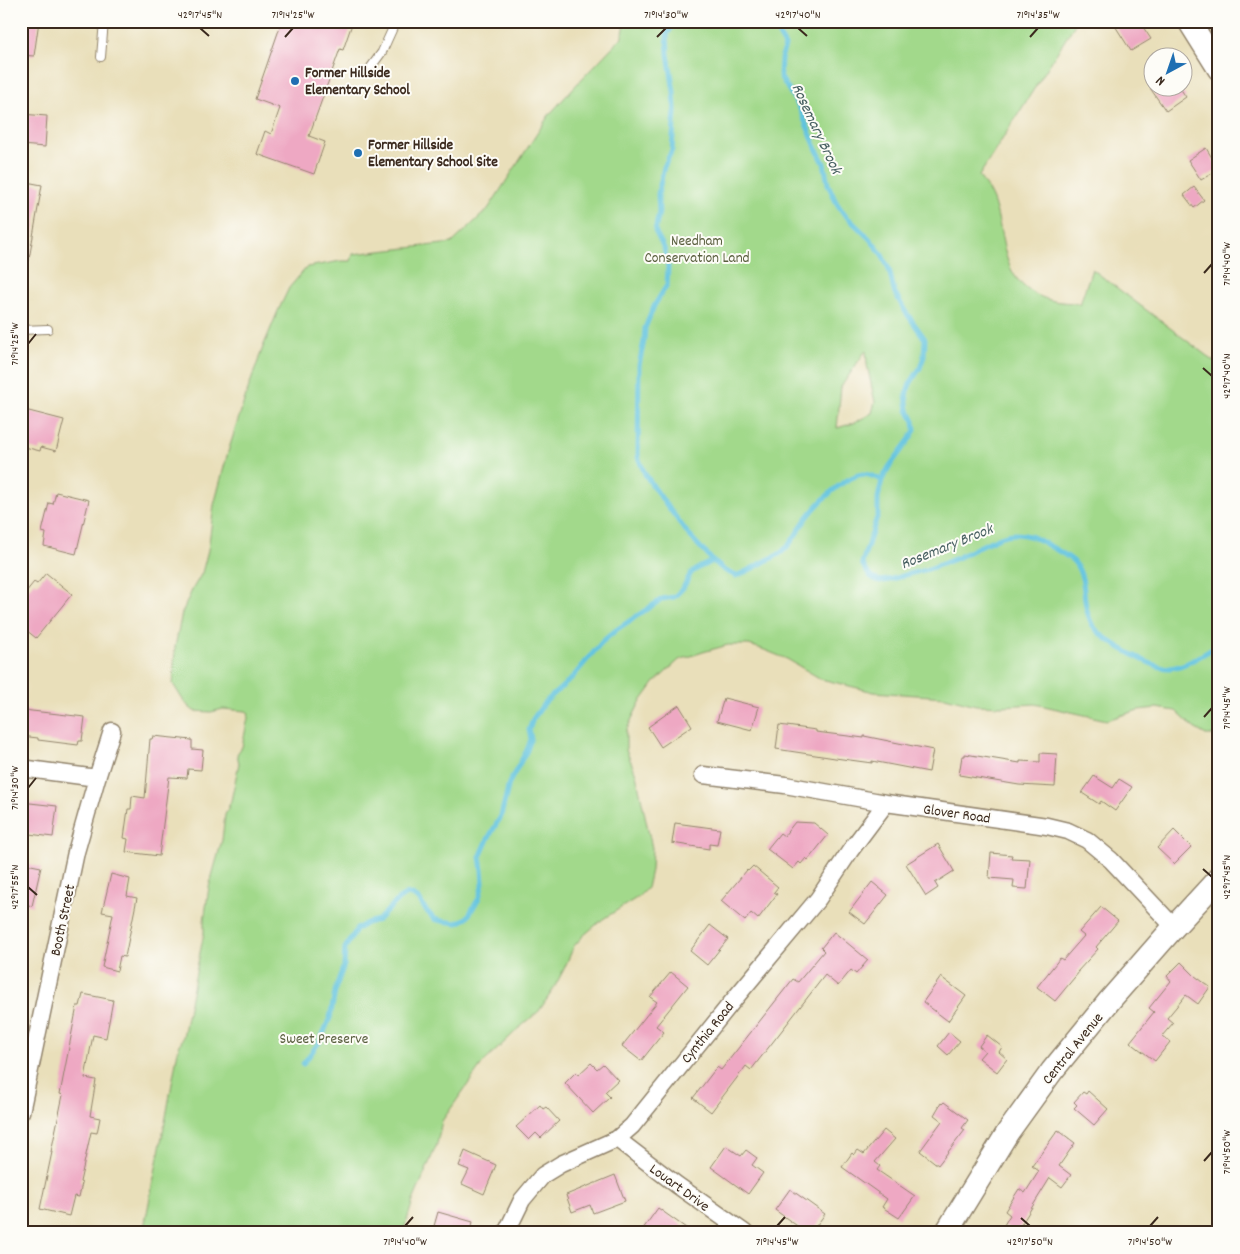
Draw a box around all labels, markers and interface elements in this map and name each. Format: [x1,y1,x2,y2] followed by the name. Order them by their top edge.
[178,7,222,24] text: 42°17'45"N
[271,7,315,24] text: 71°14'25"W
[644,7,688,24] text: 71°14'30"W
[775,7,821,24] text: 42°17'40"N
[1016,7,1060,24] text: 71°14'35"W
[1142,48,1192,98] north arrow
[305,63,410,102] place label: Former Hillside Elementary School
[1152,70,1170,90] text: N
[289,75,301,87] marker: Former Hillside Elementary School
[785,80,847,179] water label: Rosemary Brook
[368,135,498,174] place label: Former Hillside Elementary School Site
[352,147,364,159] marker: Former Hillside Elementary School Site
[644,231,750,270] park label: Needham Conservation Land
[1219,242,1236,286] text: 71°14'40"W
[7,322,24,366] text: 71°14'25"W
[1219,353,1236,399] text: 42°17'40"N
[897,518,998,576] water label: Rosemary Brook
[1219,687,1236,729] text: 71°14'45"W
[7,766,24,810] text: 71°14'30"W
[922,799,992,831] street label: Glover Road
[1219,855,1236,899] text: 42°17'45"N
[7,864,24,909] text: 42°17'55"N
[46,882,82,958] street label: Booth Street
[677,998,740,1069] street label: Cynthia Road
[1038,1008,1110,1090] street label: Central Avenue
[280,1029,369,1051] park label: Sweet Preserve
[1219,1130,1236,1174] text: 71°14'50"W
[644,1159,714,1218] street label: Louart Drive
[383,1234,427,1251] text: 71°14'40"W
[756,1234,798,1251] text: 71°14'45"W
[1007,1234,1053,1251] text: 42°17'50"N
[1128,1234,1172,1251] text: 71°14'50"W

